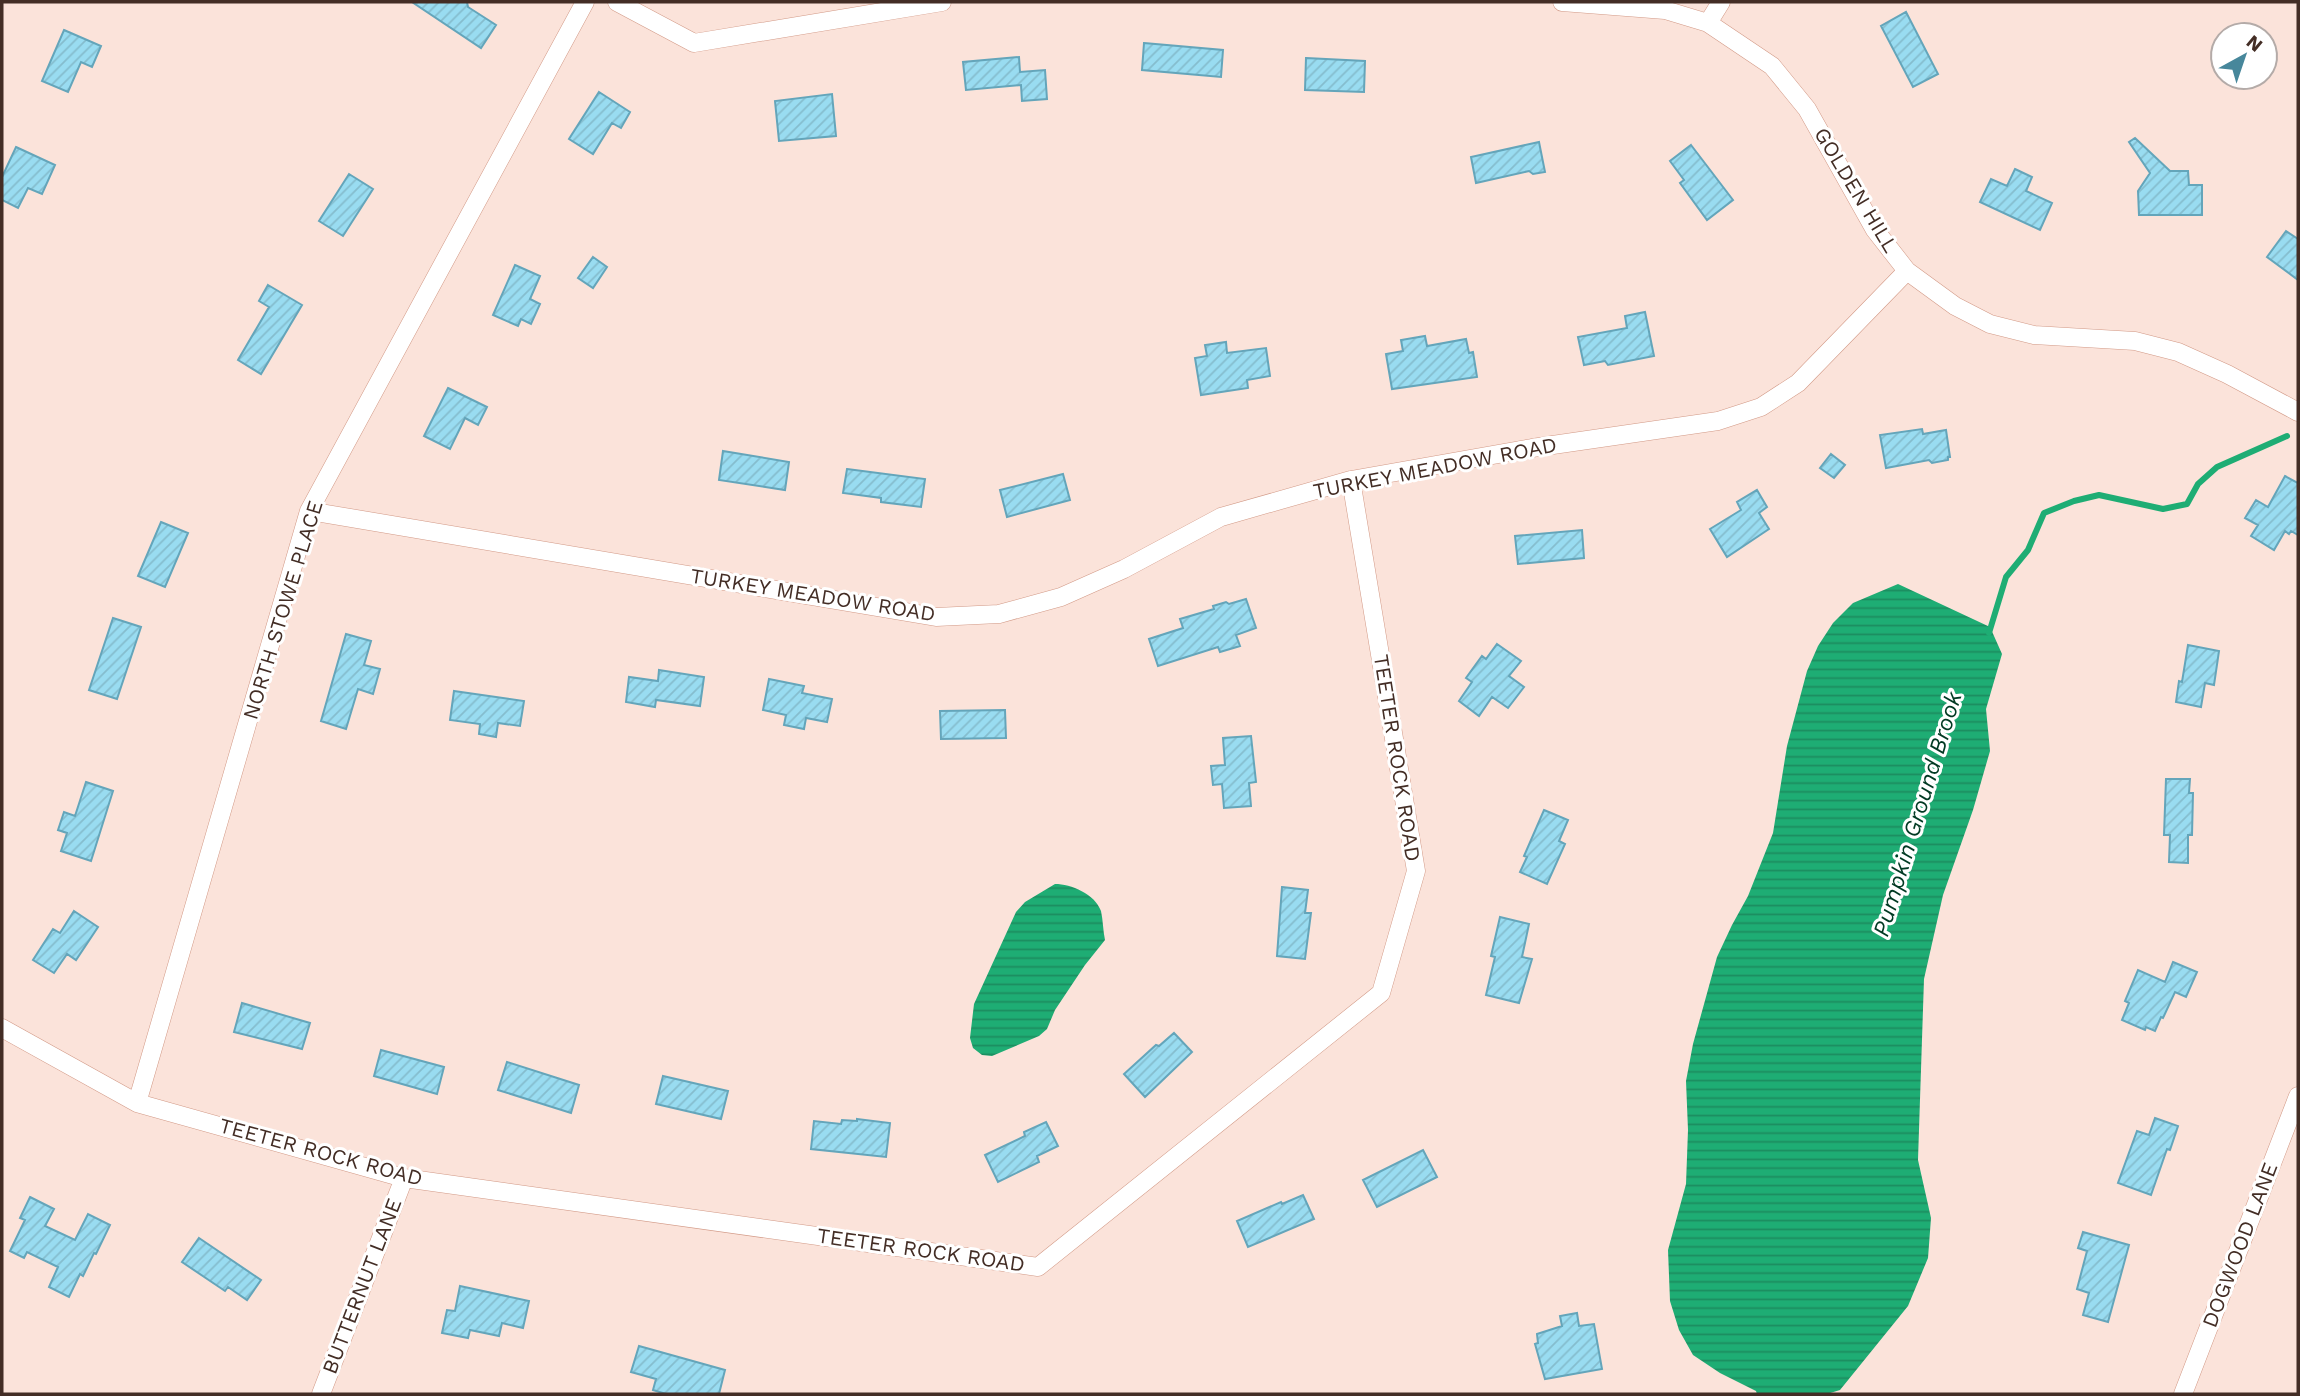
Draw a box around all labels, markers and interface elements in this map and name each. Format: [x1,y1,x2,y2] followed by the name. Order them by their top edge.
[2209,21,2279,91] north arrow
[2242,30,2267,57] text: N
[1809,123,1904,257] street label: GOLDEN HILL
[1311,432,1559,503] street label: TURKEY MEADOW ROAD
[237,497,328,722] street label: NORTH STOWE PLACE
[689,563,937,626] street label: TURKEY MEADOW ROAD
[1369,653,1426,863] street label: TEETER ROCK ROAD
[1867,687,1968,940] water label: Pumpkin Ground Brook
[217,1112,425,1191] street label: TEETER ROCK ROAD
[2197,1159,2283,1331] street label: DOGWOOD LANE
[317,1194,407,1377] street label: BUTTERNUT LANE
[816,1223,1026,1276] street label: TEETER ROCK ROAD

